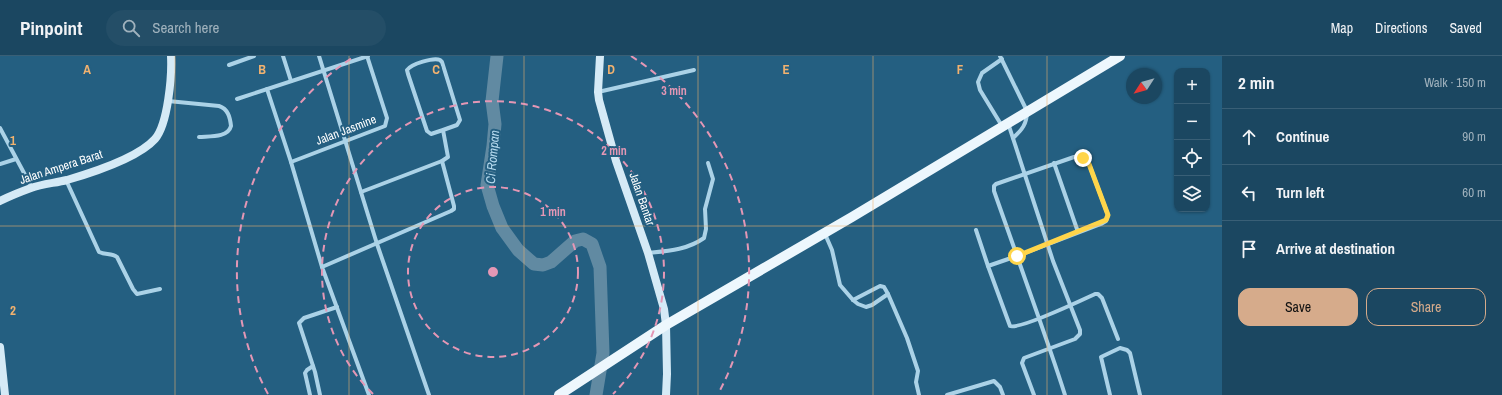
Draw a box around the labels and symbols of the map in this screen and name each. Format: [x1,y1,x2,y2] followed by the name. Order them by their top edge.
[83,61,91,78] text: A
[258,61,266,78] text: B
[432,61,440,78] text: C
[607,61,615,78] text: D
[782,61,790,78] text: E
[957,61,964,78] text: F
[1126,68,1162,104] north arrow
[661,83,687,99] text: 3 min
[314,111,378,149] street label: Jalan Jasmine
[482,129,503,185] water label: Ci Rompan
[10,132,16,149] text: 1
[601,143,627,159] text: 2 min
[17,146,105,188] street label: Jalan Ampera Barat
[1074,149,1092,167] route end
[625,170,659,228] street label: Jalan Bantar
[540,204,566,220] text: 1 min
[1008,247,1026,265] route start
[486,265,500,279] centre of rings
[10,302,16,319] text: 2

